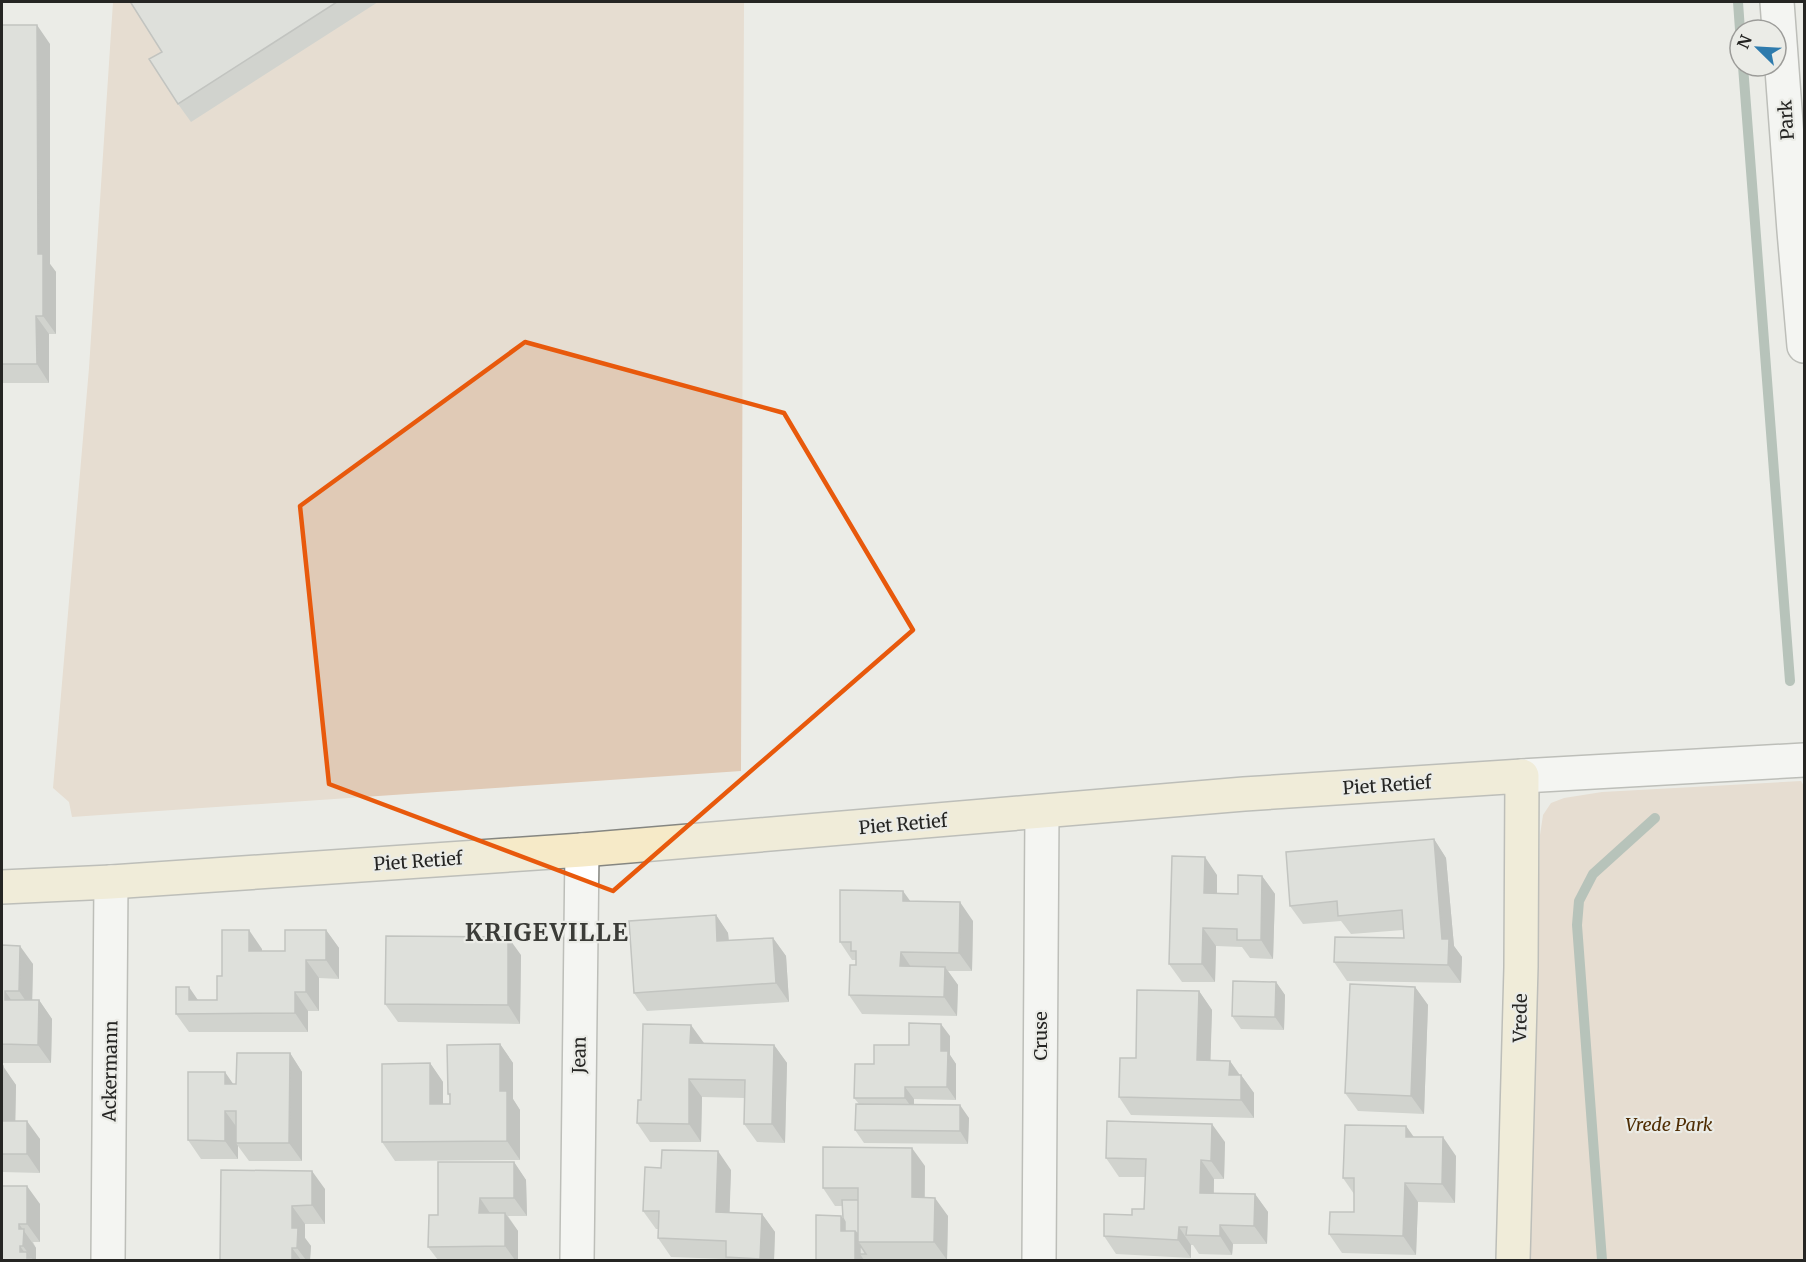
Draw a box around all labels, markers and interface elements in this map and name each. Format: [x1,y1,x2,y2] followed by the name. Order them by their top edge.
[1728,18,1788,78] north arrow
[1733,32,1756,52] text: N
[1773,99,1799,141] street label: Park
[1342,770,1433,800] street label: Piet Retief
[858,809,949,839] street label: Piet Retief
[373,846,464,876] street label: Piet Retief
[465,917,629,948] district label: KRIGEVILLE
[1508,993,1532,1044] street label: Vrede
[1029,1011,1052,1061] street label: Cruse
[98,1020,122,1123] street label: Ackermann
[567,1036,591,1075] street label: Jean
[1625,1113,1713,1136] park label: Vrede Park

